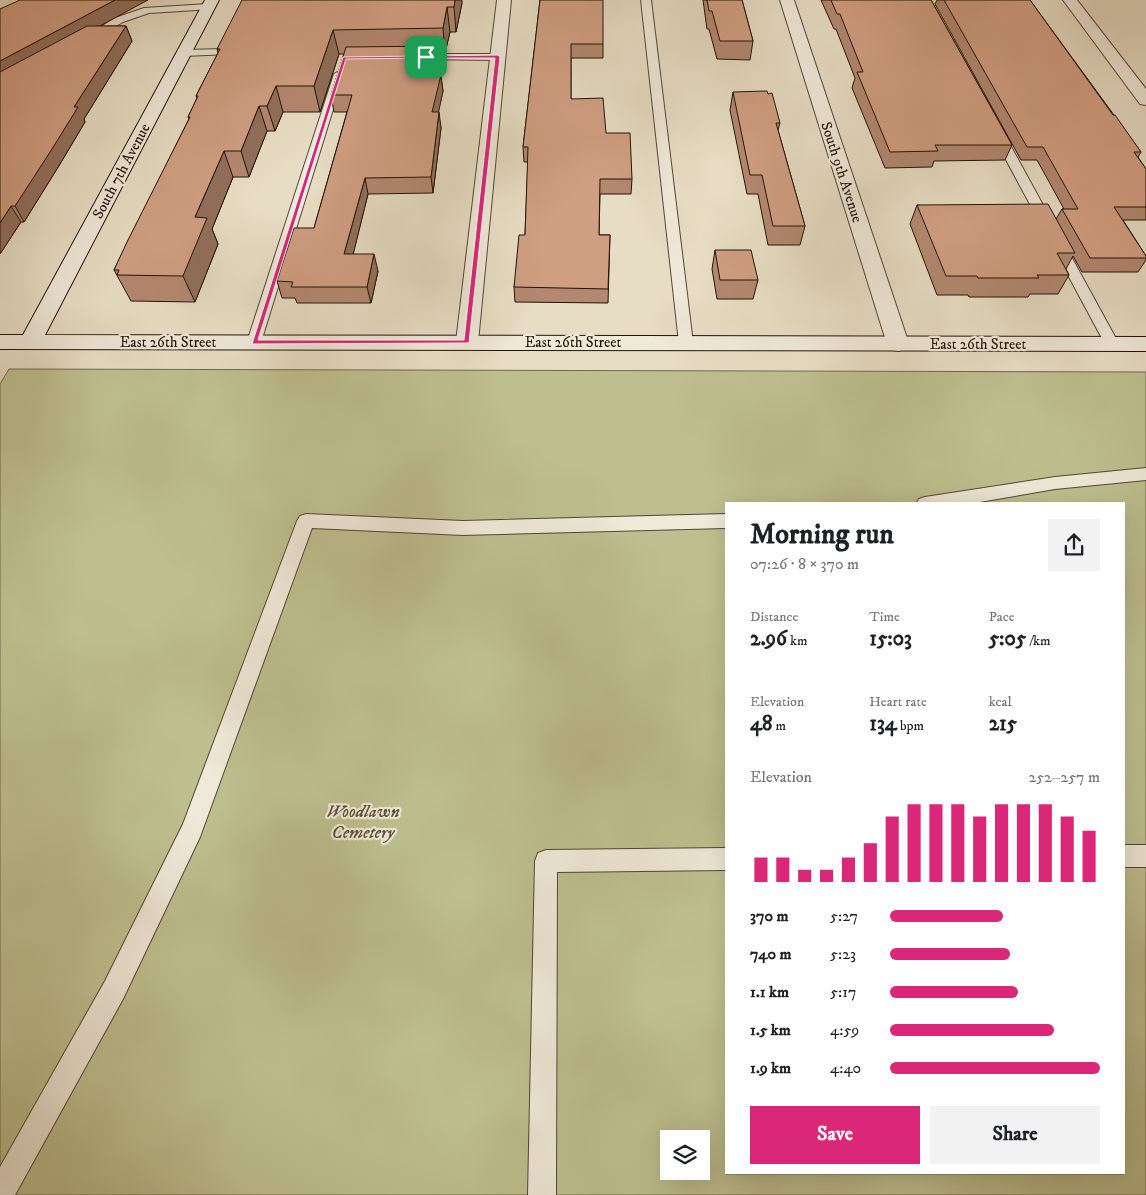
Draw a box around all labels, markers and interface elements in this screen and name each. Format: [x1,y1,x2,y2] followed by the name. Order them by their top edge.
[405,36,447,78] pin
[412,43,440,71] icon: arrive
[816,119,867,225] street label: South 9th Avenue
[88,120,155,222] street label: South 7th Avenue
[120,333,216,352] street label: East 26th Street
[525,333,621,352] street label: East 26th Street
[930,335,1026,354] street label: East 26th Street
[750,517,894,552] text: Morning run
[1048,519,1100,571] button: share
[750,554,859,574] text: 07:26 · 8 × 370 m
[750,608,798,626] text: Distance
[869,608,900,626] text: Time
[989,608,1015,626] text: Pace
[750,626,787,652] text: 2.96
[869,626,912,652] text: 15:03
[989,626,1026,652] text: 5:05
[787,632,808,650] text: km
[1026,632,1051,650] text: /km
[750,693,804,711] text: Elevation
[869,693,927,711] text: Heart rate
[989,693,1012,711] text: kcal
[750,711,773,737] text: 48
[869,711,897,737] text: 134
[989,711,1017,737] text: 215
[773,717,786,735] text: m
[897,717,924,735] text: bpm
[750,767,812,787] text: Elevation
[1028,767,1100,787] text: 252–257 m
[326,801,400,844] park label: Woodlawn Cemetery
[750,906,788,926] text: 370 m
[830,906,858,926] text: 5:27
[750,944,791,964] text: 740 m
[830,944,856,964] text: 5:23
[750,982,789,1002] text: 1.1 km
[830,982,856,1002] text: 5:17
[750,1020,791,1040] text: 1.5 km
[830,1020,859,1040] text: 4:59
[750,1058,791,1078] text: 1.9 km
[830,1058,861,1078] text: 4:40
[750,1106,920,1164] button: Save
[930,1106,1100,1164] button: Share
[660,1130,710,1180] map controls
[660,1130,710,1180] button: layers

